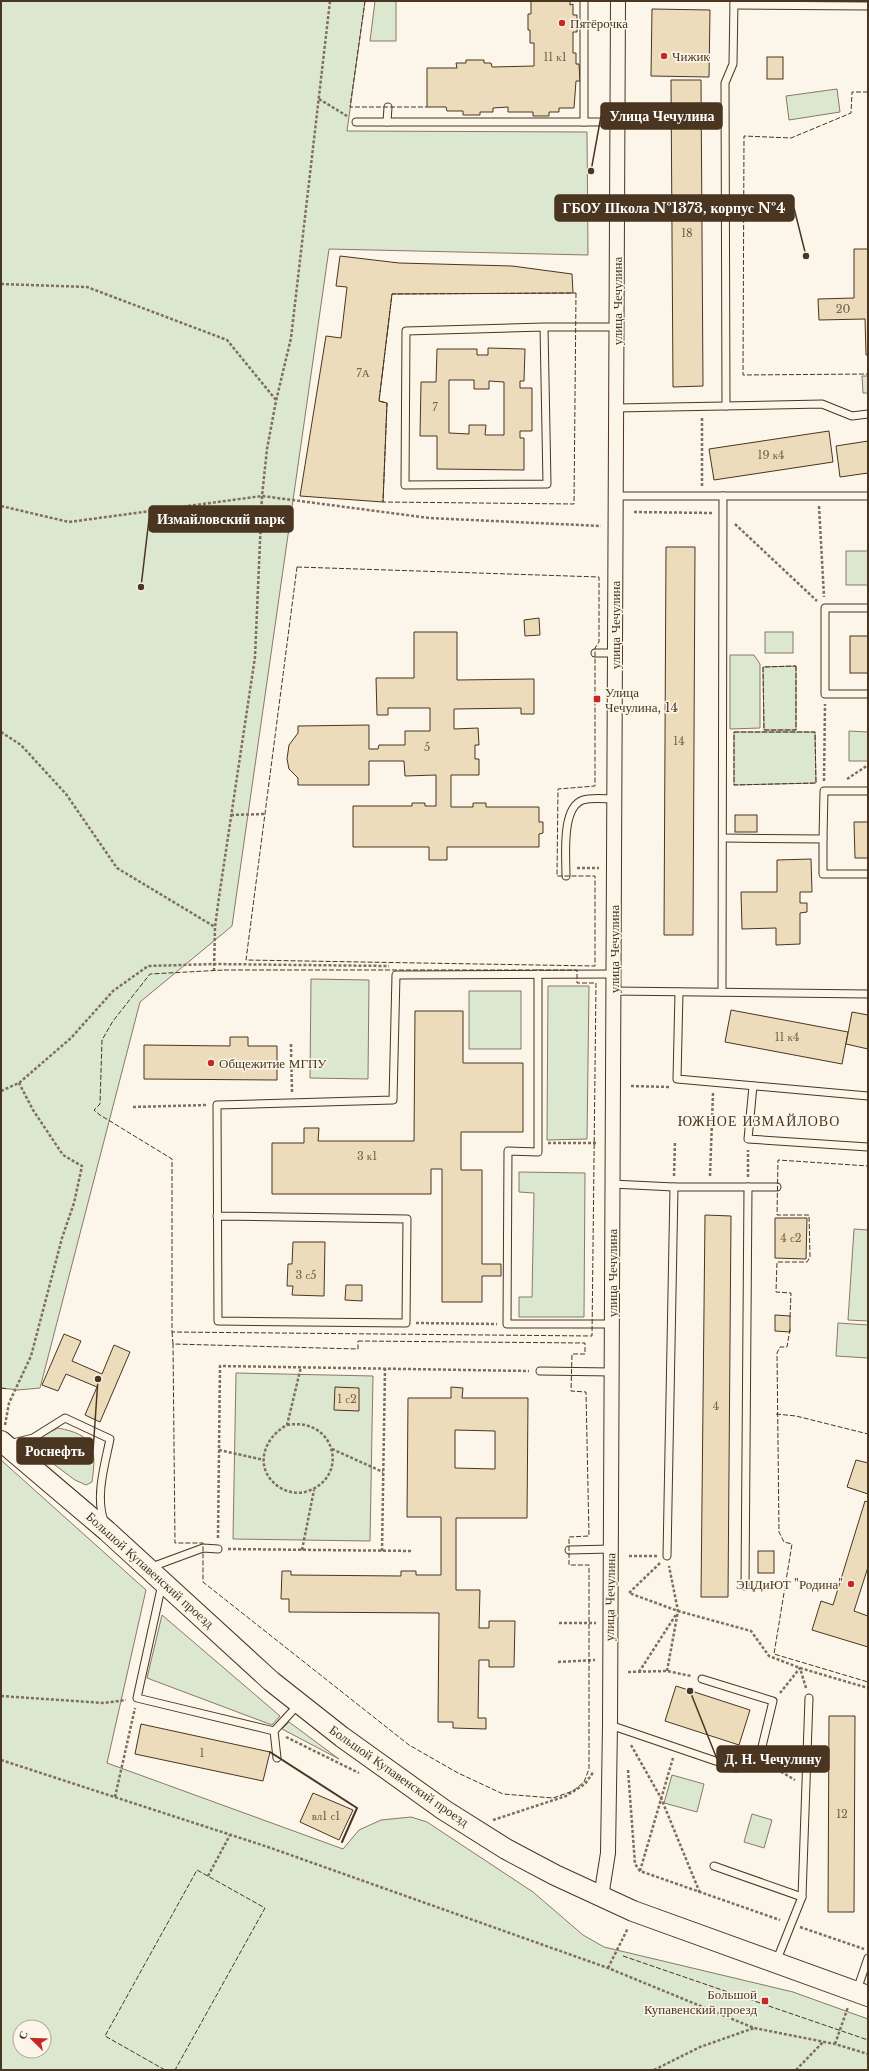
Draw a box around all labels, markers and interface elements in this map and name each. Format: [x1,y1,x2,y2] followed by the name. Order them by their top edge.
[570,15,628,32] place label: Пятёрочка
[557,18,567,28] marker: Пятёрочка
[672,48,710,65] place label: Чижик
[543,50,567,64] house number: 11 к1
[659,51,669,61] marker: Чижик
[601,103,722,129] callout: Улица Чечулина
[609,107,715,125] text: Улица Чечулина
[555,195,794,221] callout: ГБОУ Школа №1373, корпус №4
[563,199,785,217] text: ГБОУ Школа №1373, корпус №4
[681,226,693,240] house number: 18
[609,257,626,345] street label: улица Чечулина
[836,302,850,316] house number: 20
[356,366,370,380] house number: 7А
[432,400,438,414] house number: 7
[758,448,784,462] house number: 19 к4
[149,506,293,532] callout: Измайловский парк
[157,510,286,528] text: Измайловский парк
[607,581,624,669] street label: улица Чечулина
[605,684,678,716] place label: Улица Чечулина, 14
[592,694,602,704] marker: Улица Чечулина, 14
[673,734,685,748] house number: 14
[424,740,430,754] house number: 5
[606,905,623,993] street label: улица Чечулина
[775,1030,799,1044] house number: 11 к4
[219,1055,327,1072] place label: Общежитие МГПУ
[206,1058,216,1068] marker: Общежитие МГПУ
[678,1112,840,1130] district label: ЮЖНОЕ ИЗМАЙЛОВО
[357,1149,377,1163] house number: 3 к1
[604,1229,621,1317] street label: улица Чечулина
[780,1231,802,1245] house number: 4 с2
[295,1268,317,1282] house number: 3 с5
[337,1392,357,1406] house number: 1 с2
[713,1399,719,1413] house number: 4
[17,1438,93,1464] callout: Роснефть
[25,1442,86,1460] text: Роснефть
[82,1508,218,1632] street label: Большой Купавенский проезд
[601,1552,619,1641] street label: улица Чечулина
[736,1576,843,1593] place label: ЭЦДиЮТ "Родина"
[846,1579,856,1589] marker: ЭЦДиЮТ "Родина"
[326,1721,472,1831] street label: Большой Купавенский проезд
[200,1746,205,1760] house number: 1
[717,1746,829,1772] callout: Д. Н. Чечулину
[725,1750,821,1768] text: Д. Н. Чечулину
[836,1807,848,1821] house number: 12
[312,1809,340,1823] house number: вл1 с1
[644,1986,757,2018] place label: Большой Купавенский проезд
[760,1996,770,2006] marker: Большой Купавенский проезд
[12,2019,52,2059] north arrow
[15,2029,31,2041] text: С

